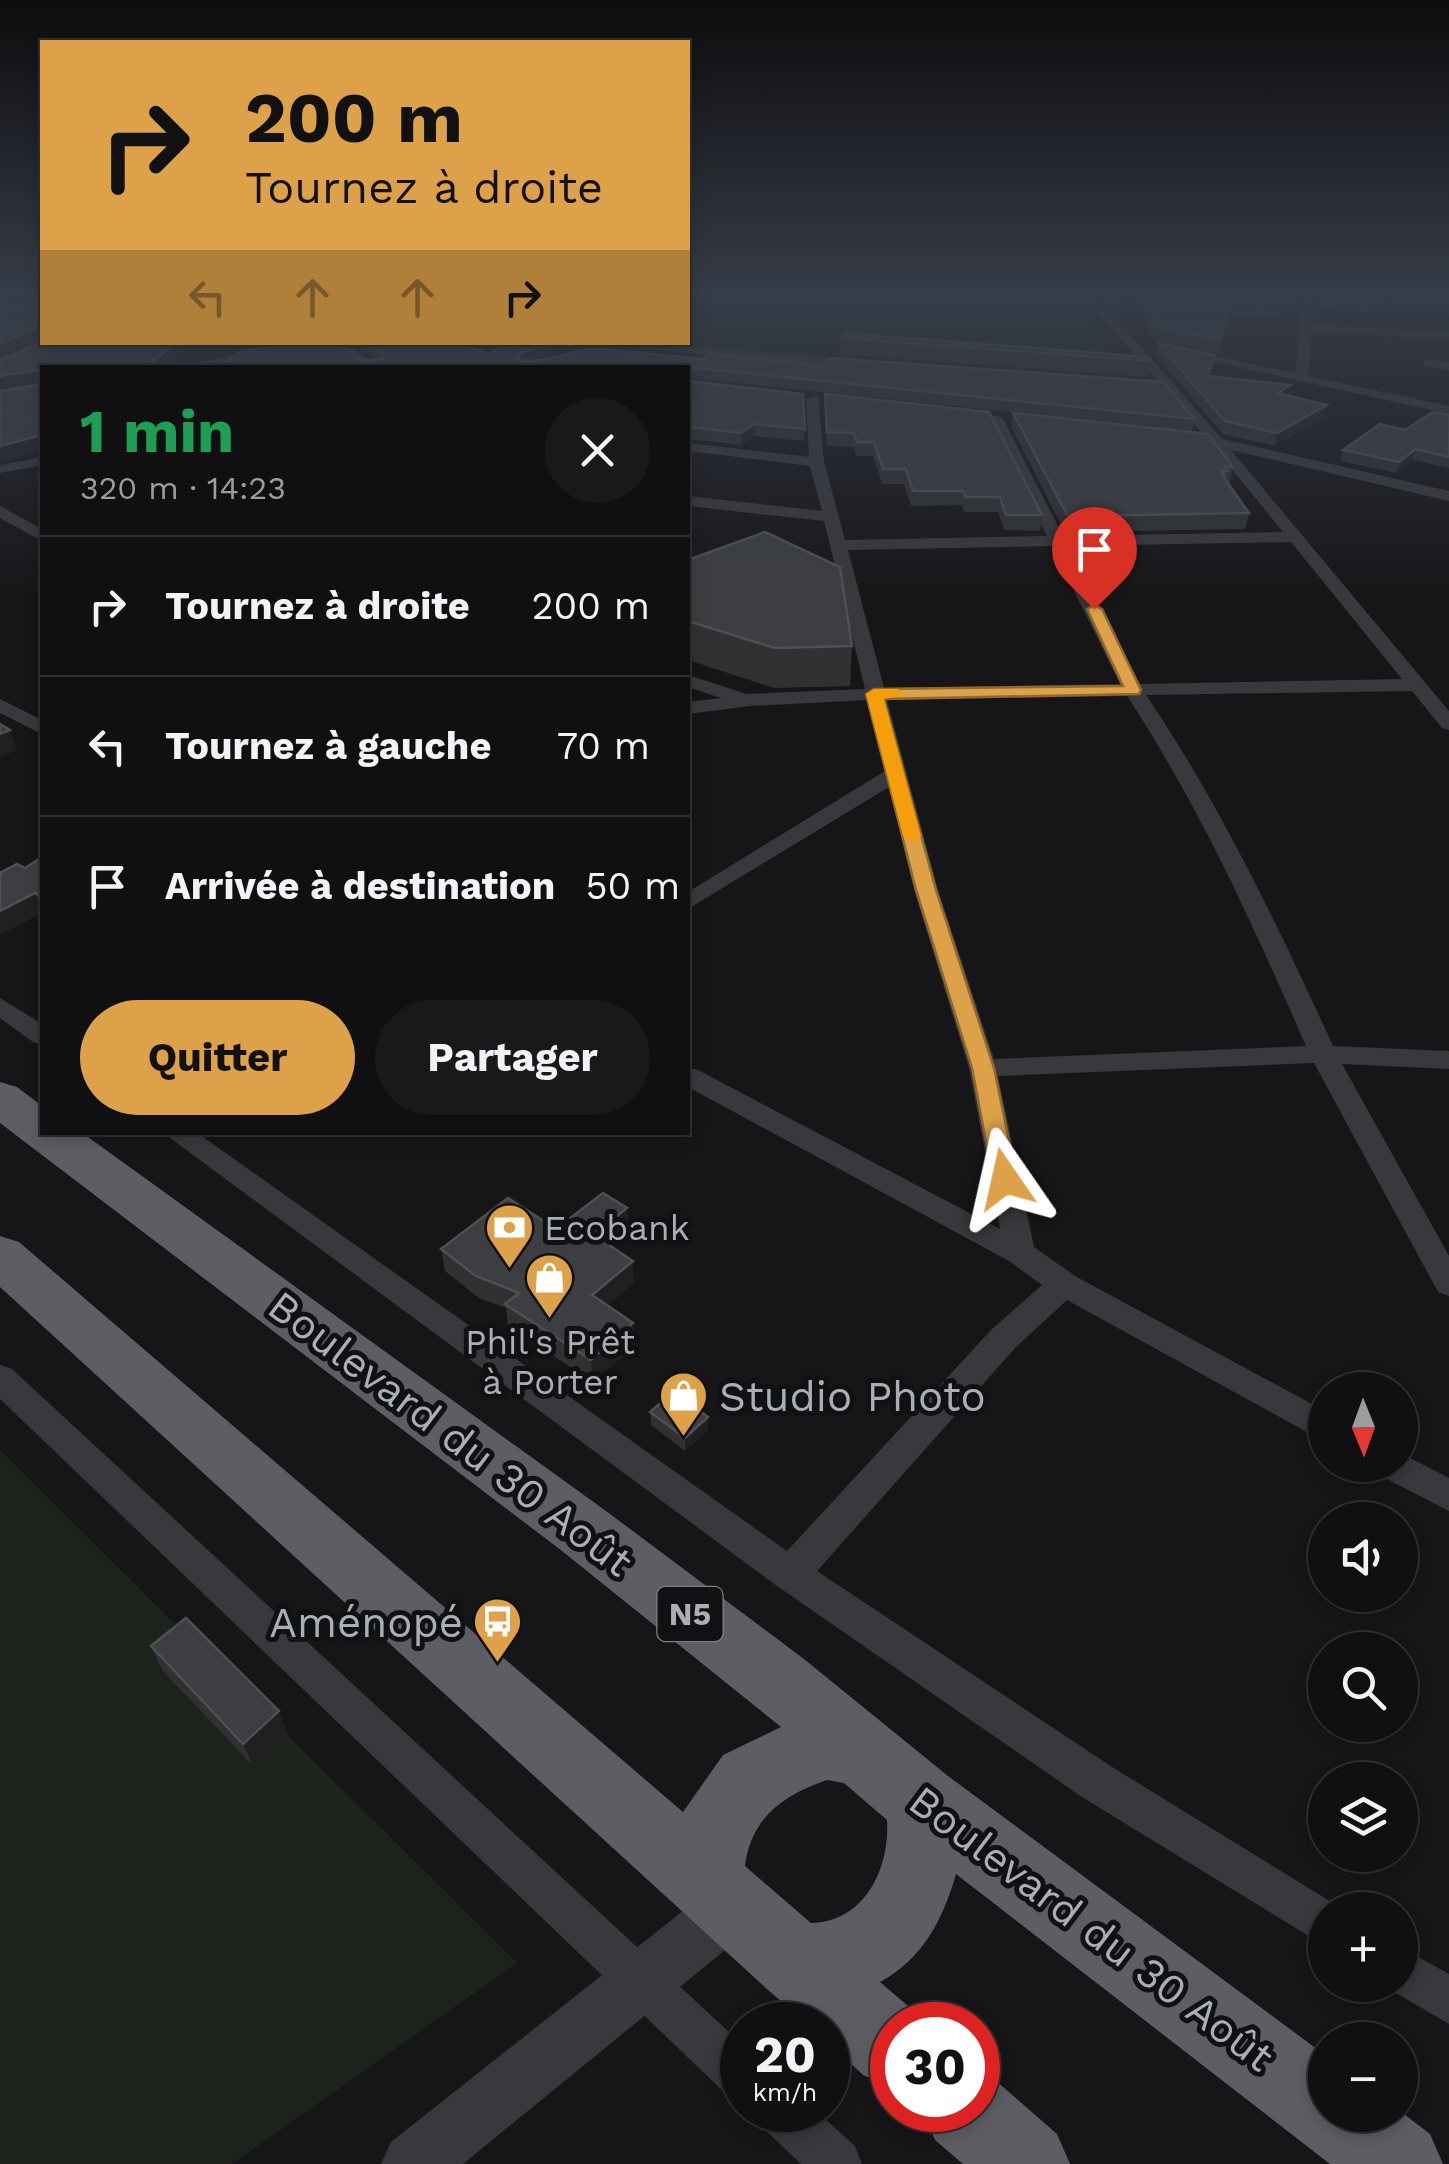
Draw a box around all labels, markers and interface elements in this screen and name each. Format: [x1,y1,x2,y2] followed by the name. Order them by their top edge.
[245,77,463,159] text: 200 m
[80,80,210,210] icon: right
[245,161,603,214] text: Tournez à droite
[180,270,235,325] icon: left
[285,270,340,325] icon: ahead
[390,270,445,325] icon: ahead
[495,270,550,325] icon: right
[80,396,234,467] text: 1 min
[545,398,650,503] button: close
[80,469,286,507] text: 320 m · 14:23
[1052,507,1137,610] pin
[1067,522,1122,577] icon: arrive
[80,579,135,634] icon: right
[165,584,470,628] text: Tournez à droite
[531,584,650,628] text: 200 m
[80,719,135,774] icon: left
[165,724,491,768] text: Tournez à gauche
[557,724,650,768] text: 70 m
[80,859,135,914] icon: arrive
[165,864,555,908] text: Arrivée à destination
[585,864,680,908] text: 50 m
[80,1000,355,1115] button: Quitter
[375,1000,650,1115] button: Partager
[953,1127,1057,1231] position arrow
[483,1202,535,1270] bank icon: Ecobank
[544,1207,690,1249] place label: Ecobank
[524,1252,576,1320] shop icon: Phil's Prêt à Porter
[259,1280,642,1586] street label: Boulevard du 30 Août
[465,1321,635,1403] place label: Phil's Prêt à Porter
[658,1370,710,1438] shop icon: Studio Photo
[719,1372,986,1421] place label: Studio Photo
[1308,1372,1418,1482] north arrow
[1308,1372,1418,2132] map controls
[1308,1502,1418,1612] button: sound
[658,1587,722,1641] road number: N5
[472,1596,524,1664] bus stop icon: Aménopé
[269,1598,463,1647] place label: Aménopé
[1308,1632,1418,1742] button: search
[1308,1762,1418,1872] button: layers
[899,1774,1285,2082] street label: Boulevard du 30 Août
[1308,1892,1418,2002] button: +
[870,2002,1000,2132] speed limit sign: 30
[1308,2022,1418,2132] button: −
[754,2025,816,2084] text: 20
[753,2078,817,2107] text: km/h

